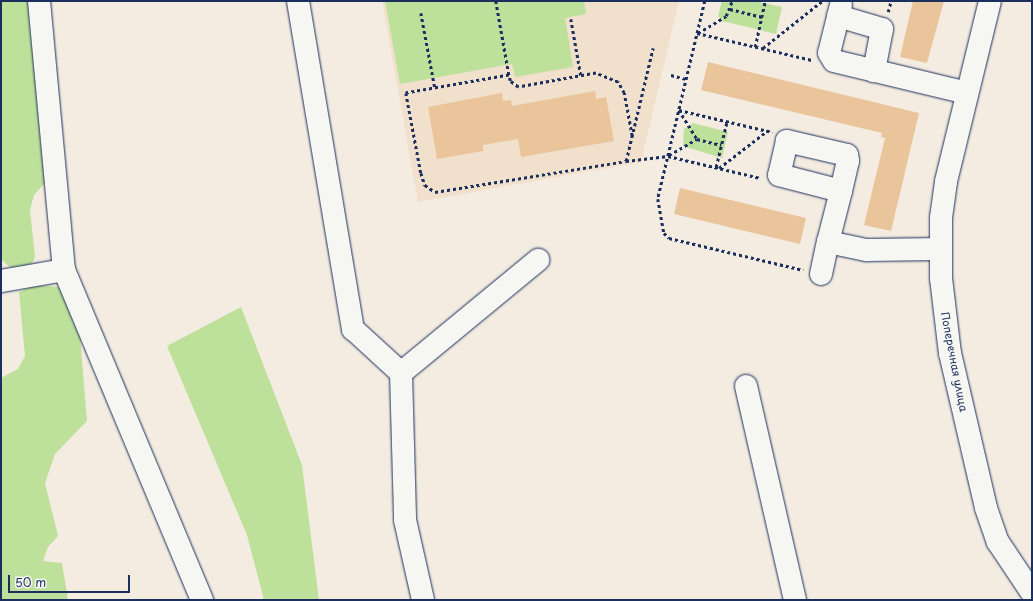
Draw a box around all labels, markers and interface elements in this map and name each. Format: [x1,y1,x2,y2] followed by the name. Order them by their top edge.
[938,311,970,413] street label: Поперечная улица
[10,567,132,593] scale bar
[15,573,46,591] text: 50 m

